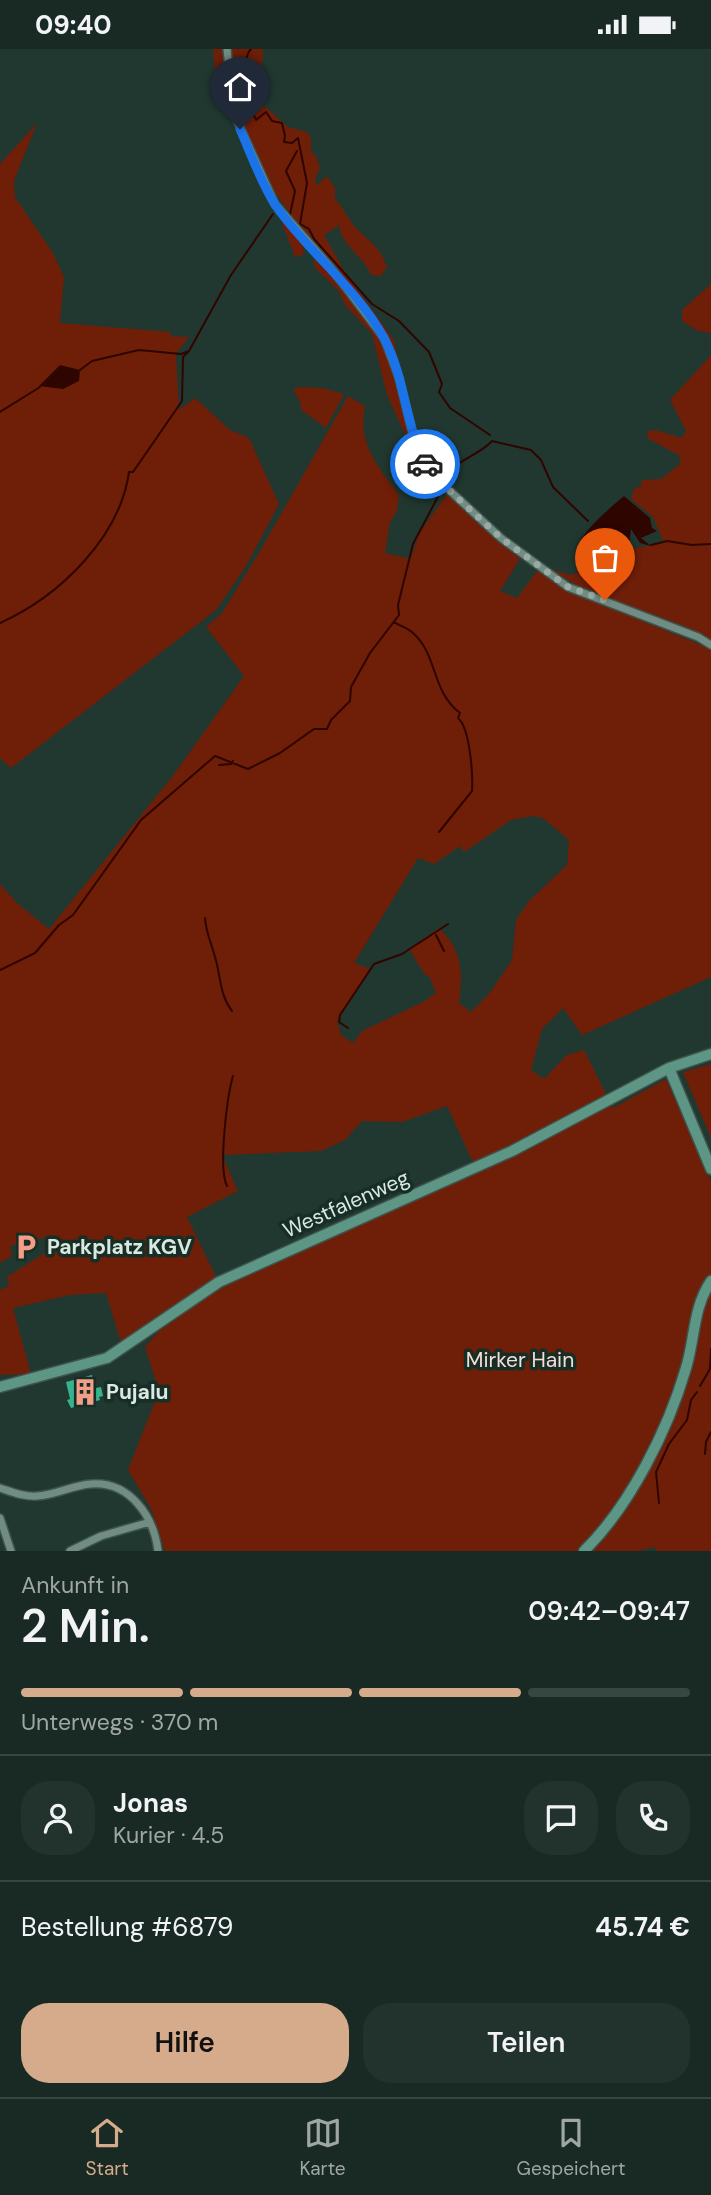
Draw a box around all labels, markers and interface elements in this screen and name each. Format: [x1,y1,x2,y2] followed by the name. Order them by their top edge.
[35,8,112,42] text: 09:40
[210,57,270,129] pin
[221,68,259,106] icon: home
[390,429,460,499] courier
[406,445,444,483] icon: car
[575,528,635,600] pin
[586,539,624,577] icon: bag
[278,1164,414,1244] street label: Westfalenweg
[11,1232,41,1262] parking icon: Parkplatz KGV
[47,1233,192,1261] place label: Parkplatz KGV
[466,1346,574,1374] park label: Mirker Hain
[70,1377,100,1407] building icon: Pujalu
[106,1378,168,1406] place label: Pujalu
[21,1570,129,1600] text: Ankunft in
[528,1594,690,1628] text: 09:42–09:47
[21,1596,150,1656] text: 2 Min.
[21,1707,218,1737] text: Unterwegs · 370 m
[21,1781,95,1855] button: person
[524,1781,598,1855] button: chat
[616,1781,690,1855] button: phone
[113,1786,188,1820] text: Jonas
[113,1820,224,1850] text: Kurier · 4.5
[21,1910,233,1944] text: Bestellung #6879
[595,1910,690,1944] text: 45.74 €
[21,2003,349,2083] button: Hilfe
[363,2003,690,2083] button: Teilen
[85,2114,129,2181] tab: Start
[300,2114,346,2181] tab: Karte
[517,2114,626,2181] tab: Gespeichert

